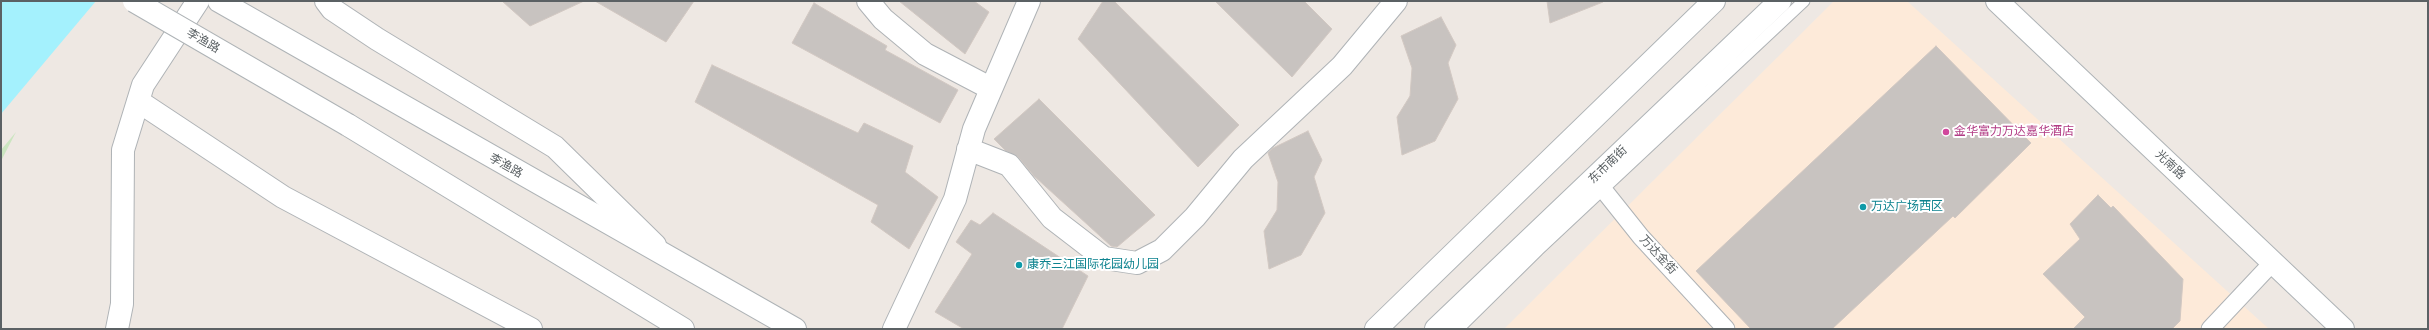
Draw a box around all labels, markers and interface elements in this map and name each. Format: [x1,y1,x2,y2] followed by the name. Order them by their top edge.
[184,26,222,56] street label: 李渔路
[1954,125,2074,139] place label: 金华富力万达嘉华酒店
[1941,127,1951,137] marker: 金华富力万达嘉华酒店
[1586,143,1630,187] street label: 东市南街
[2152,147,2188,183] street label: 光南路
[487,151,525,181] street label: 李渔路
[1871,200,1943,214] place label: 万达广场西区
[1858,202,1868,212] marker: 万达广场西区
[1636,233,1680,277] street label: 万达金街
[1027,258,1159,272] place label: 康乔三江国际花园幼儿园
[1014,260,1024,270] marker: 康乔三江国际花园幼儿园

